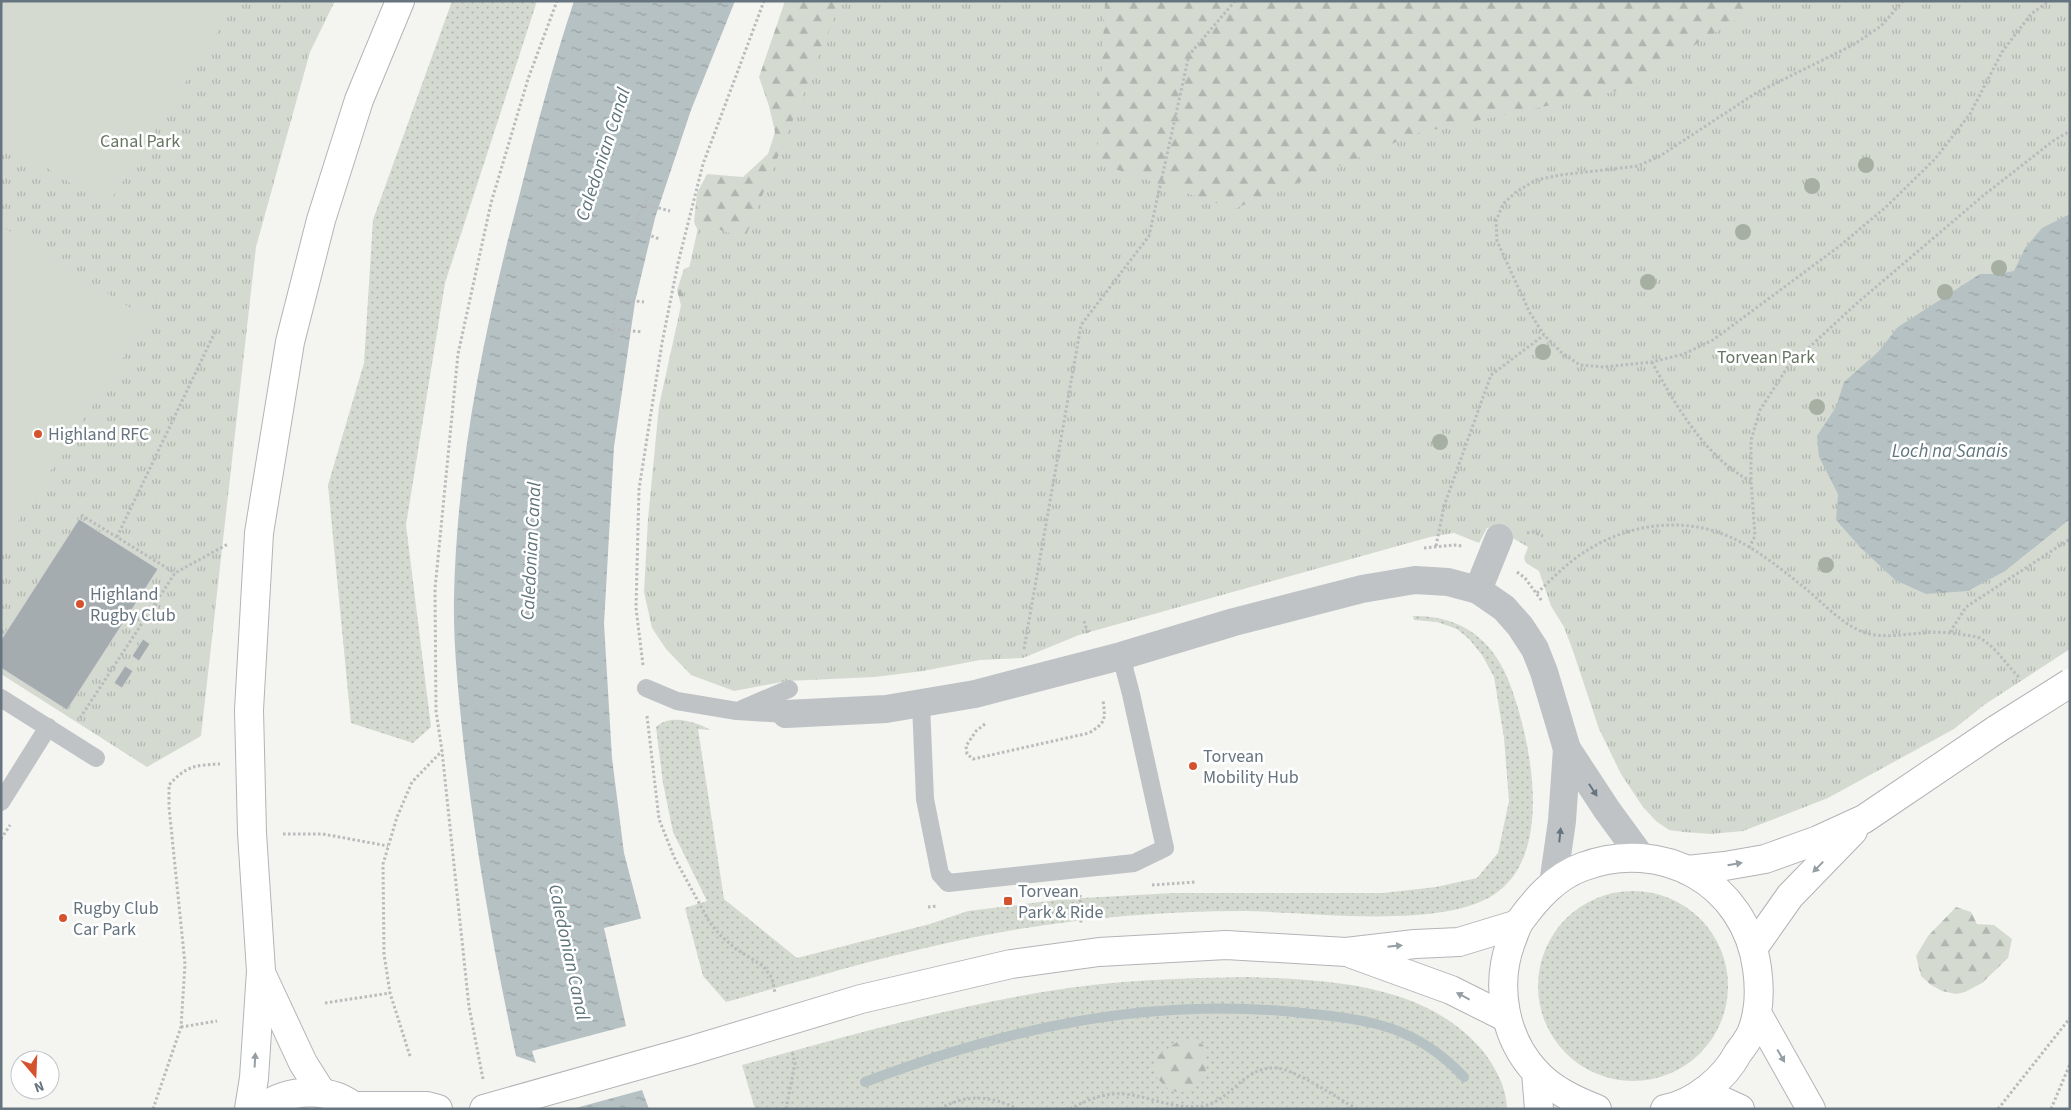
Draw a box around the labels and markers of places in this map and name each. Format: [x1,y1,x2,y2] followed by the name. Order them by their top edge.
[48,422,149,447] place label: Highland RFC
[32,428,44,440] marker: Highland RFC
[90,582,176,628] place label: Highland Rugby Club
[74,598,86,610] marker: Highland Rugby Club
[1203,744,1299,790] place label: Torvean Mobility Hub
[1187,760,1199,772] marker: Torvean Mobility Hub
[1018,879,1103,925] place label: Torvean Park & Ride
[1002,895,1014,907] marker: Torvean Park & Ride
[73,896,159,942] place label: Rugby Club Car Park
[57,912,69,924] marker: Rugby Club Car Park

